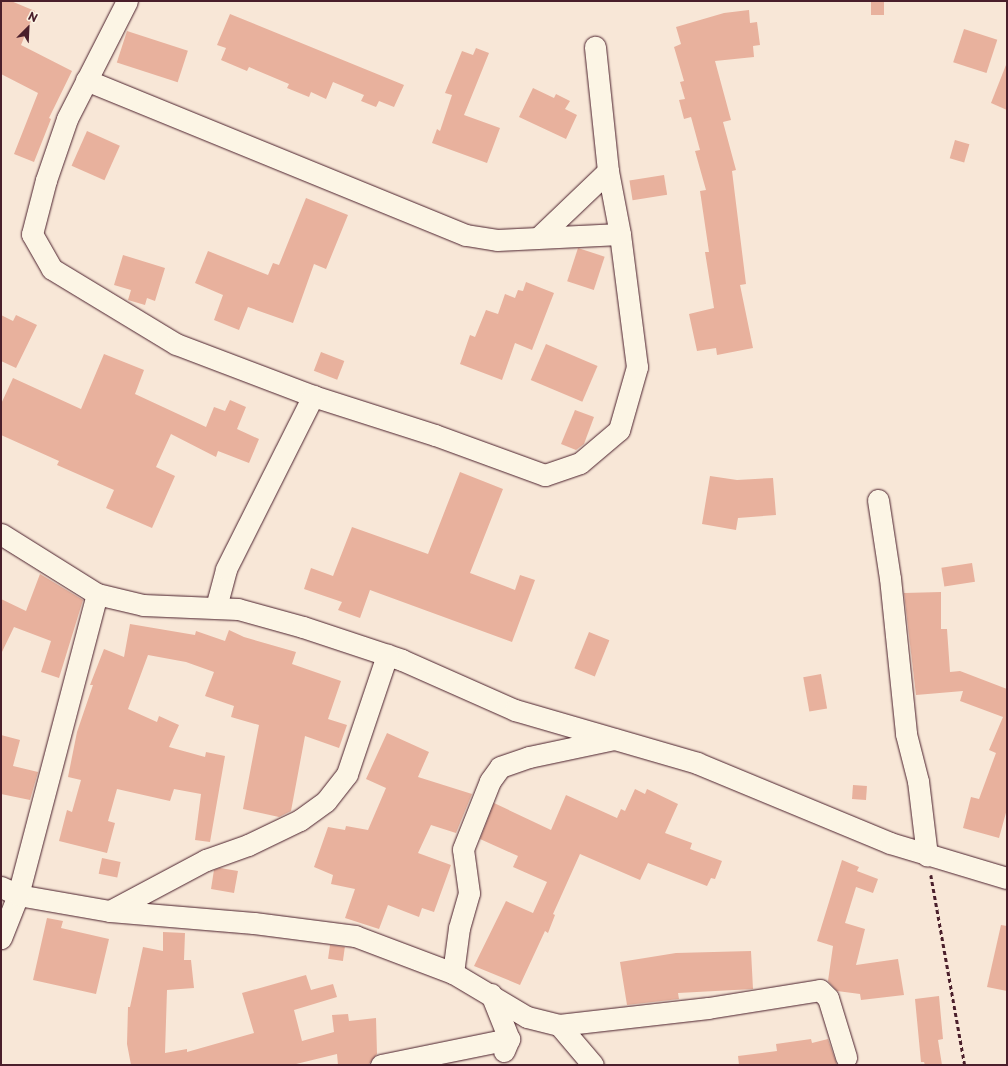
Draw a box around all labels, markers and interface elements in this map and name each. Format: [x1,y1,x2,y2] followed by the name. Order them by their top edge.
[26,7,41,26] text: N
[8,8,48,48] north arrow

